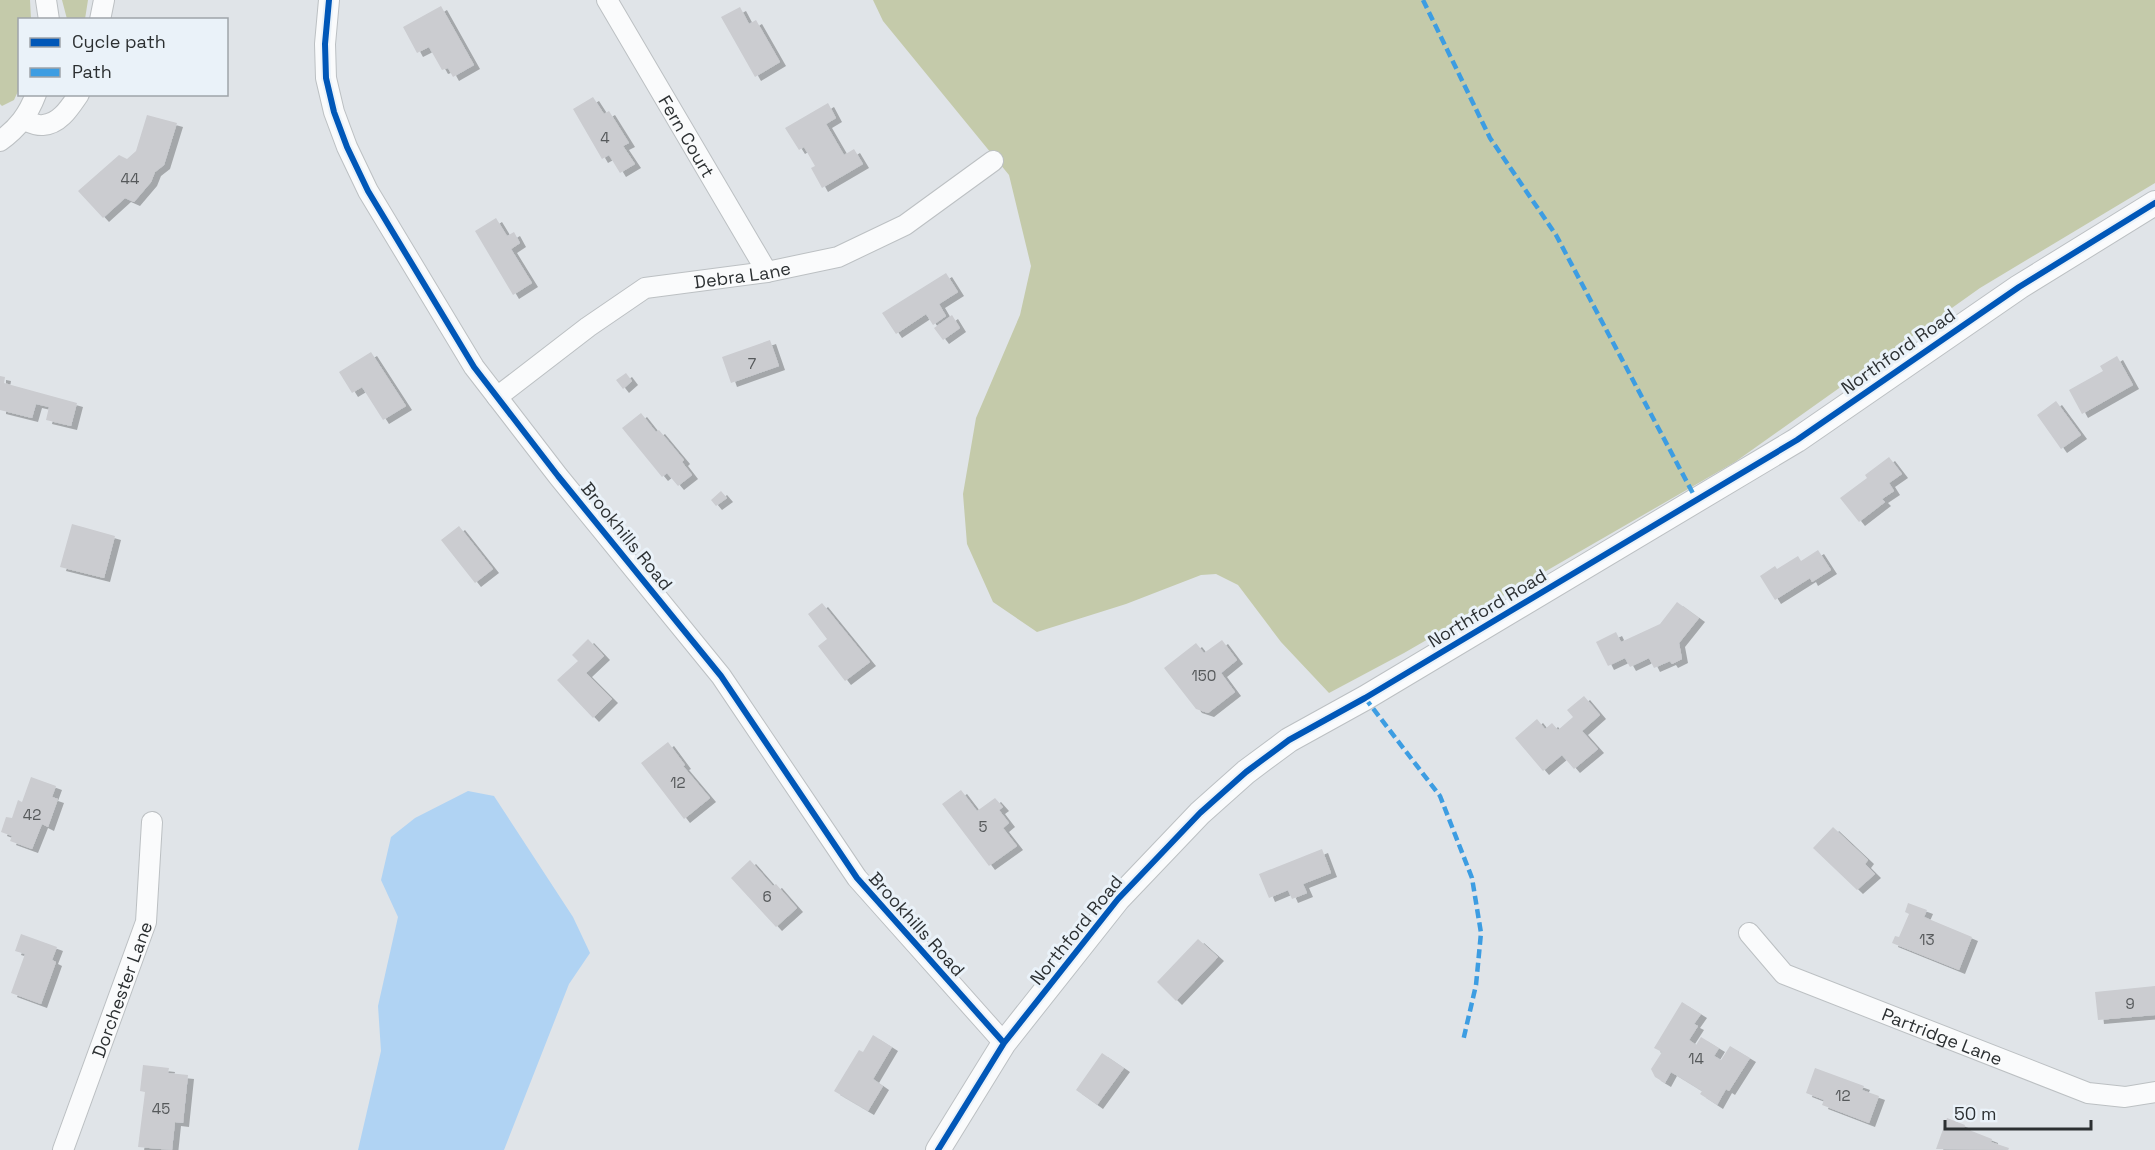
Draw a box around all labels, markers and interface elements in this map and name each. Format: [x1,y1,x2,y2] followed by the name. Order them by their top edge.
[18,18,228,96] legend
[72,30,166,53] text: Cycle path
[72,60,112,83] text: Path
[654,91,720,181] street label: Fern Court
[600,128,610,147] house number: 4
[121,169,139,188] house number: 44
[692,256,793,293] street label: Debra Lane
[1836,303,1960,399] street label: Northford Road
[748,354,756,373] house number: 7
[576,477,678,595] street label: Brookhills Road
[1423,564,1551,652] street label: Northford Road
[1192,666,1216,685] house number: 150
[670,773,686,792] house number: 12
[23,805,41,824] house number: 42
[979,817,988,836] house number: 5
[864,867,970,981] street label: Brookhills Road
[1025,871,1127,989] street label: Northford Road
[762,887,772,906] house number: 6
[86,918,157,1061] street label: Dorchester Lane
[1919,930,1935,949] house number: 13
[2125,994,2135,1013] house number: 9
[1879,1002,2006,1070] street label: Partridge Lane
[1688,1049,1704,1068] house number: 14
[1835,1086,1851,1105] house number: 12
[1945,1093,2090,1131] scale bar
[152,1099,170,1118] house number: 45
[1954,1102,1996,1125] text: 50 m

